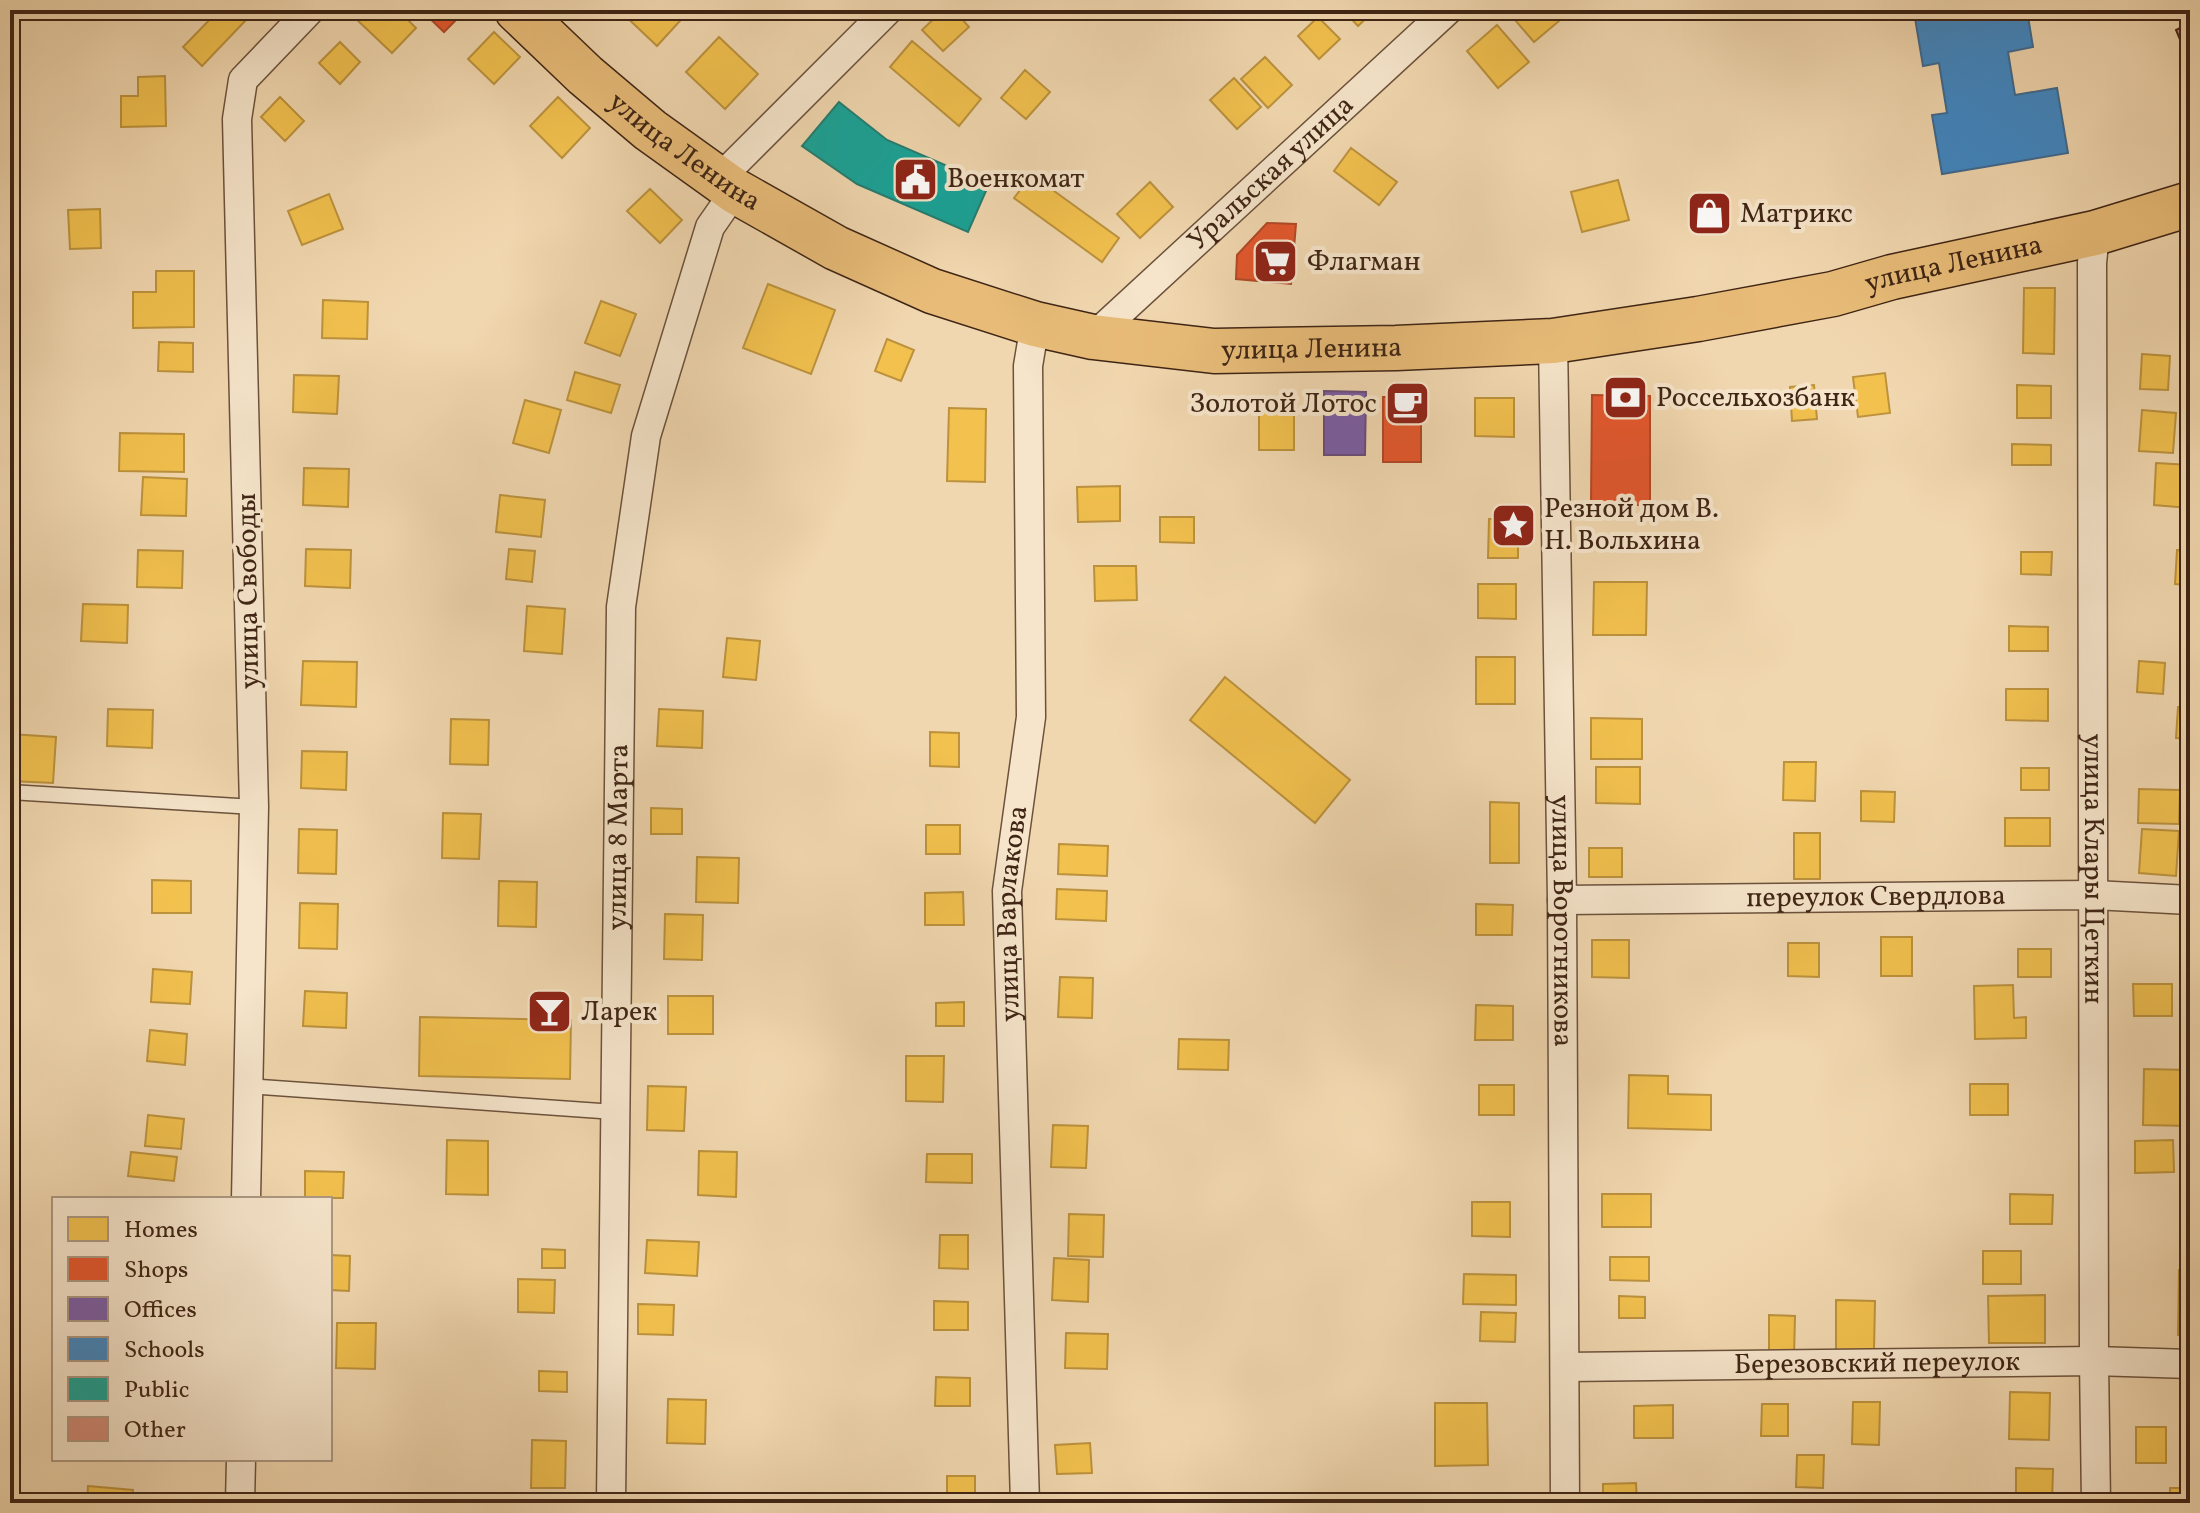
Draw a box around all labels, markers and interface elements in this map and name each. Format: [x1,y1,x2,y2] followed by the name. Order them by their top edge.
[599,83,768,221] street label: улица Ленина
[1179,86,1363,260] street label: Уральская улица
[892,155,940,203] public building icon: Военкомат
[947,160,1085,199] place label: Военкомат
[1685,190,1733,238] shop icon: Матрикс
[1740,195,1853,234] place label: Матрикс
[1860,225,2046,303] street label: улица Ленина
[1252,238,1300,286] supermarket icon: Флагман
[1307,243,1421,282] place label: Флагман
[1221,328,1402,370] street label: улица Ленина
[1601,374,1649,422] bank icon: Россельхозбанк
[1656,379,1855,418] place label: Россельхозбанк
[1384,380,1432,428] cafe icon: Золотой Лотос
[1189,385,1377,424] place label: Золотой Лотос
[1544,490,1719,561] place label: Резной дом В. Н. Вольхина
[228,493,270,689] street label: улица Свободы
[1489,501,1537,549] place icon: Резной дом В. Н. Вольхина
[2073,733,2113,1004] street label: улица Клары Цеткин
[598,744,639,931] street label: улица 8 Марта
[1541,794,1582,1047] street label: улица Воротникова
[988,803,1038,1022] street label: улица Варлакова
[1746,876,2006,918] street label: переулок Свердлова
[526,988,574,1036] bar icon: Ларек
[581,993,657,1032] place label: Ларек
[52,1197,332,1461] legend
[124,1214,198,1248] text: Homes
[124,1254,188,1288] text: Shops
[124,1294,197,1328] text: Offices
[124,1334,204,1368] text: Schools
[1734,1342,2020,1385] street label: Березовский переулок
[124,1374,190,1408] text: Public
[124,1414,186,1448] text: Other

